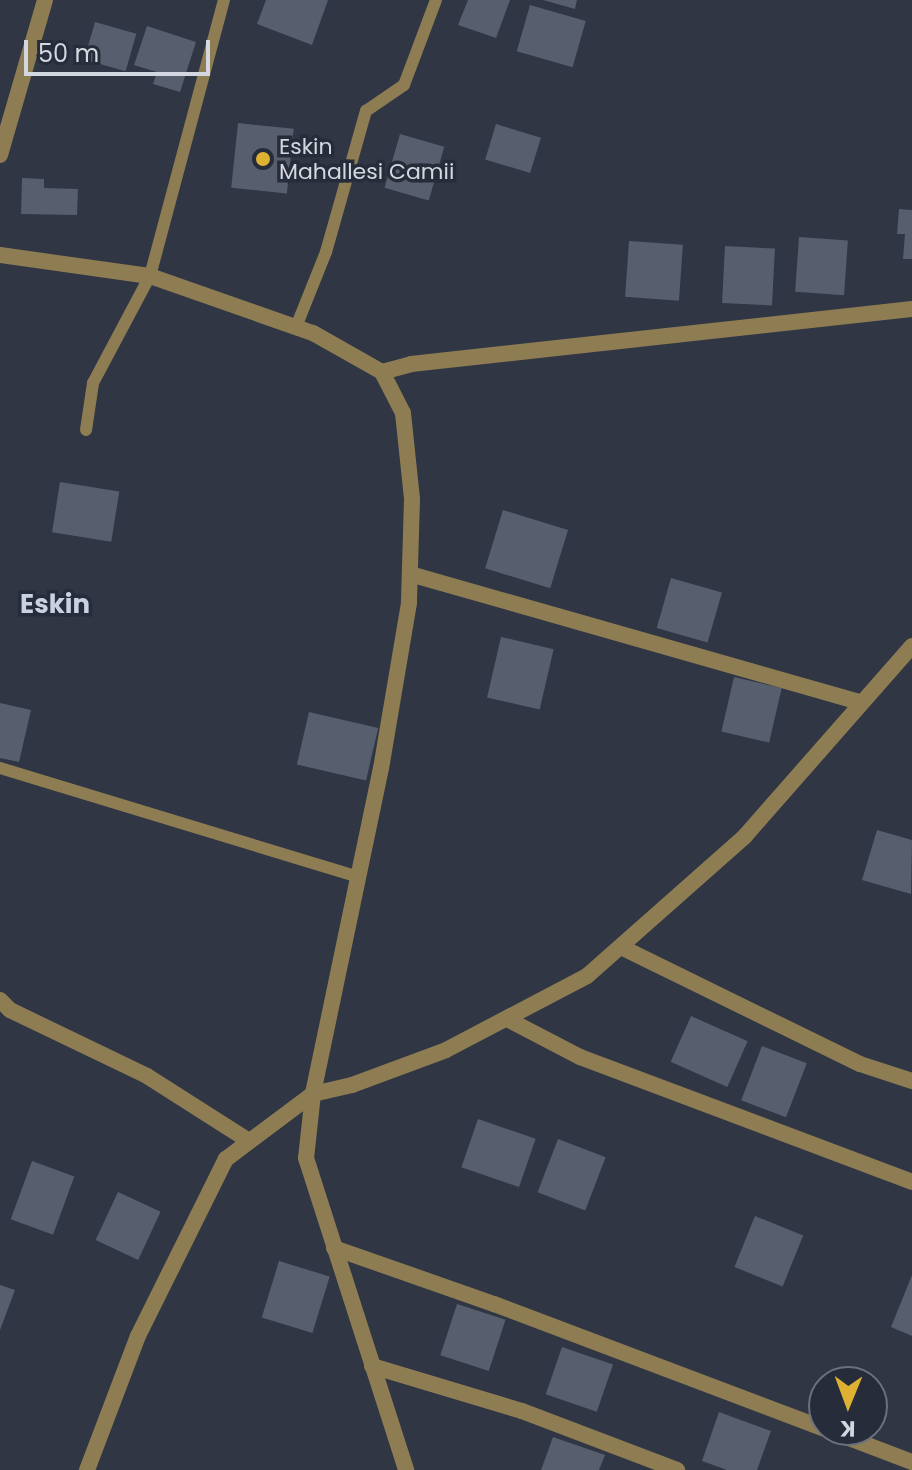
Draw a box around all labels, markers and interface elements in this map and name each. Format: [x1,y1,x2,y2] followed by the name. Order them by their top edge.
[28,24,214,74] scale bar
[38,37,99,70] text: 50 m
[279,133,454,184] place label: Eskin Mahallesi Camii
[254,150,272,168] marker: Eskin Mahallesi Camii
[20,589,90,621] district label: Eskin
[808,1366,888,1446] north arrow
[840,1413,856,1444] text: K

